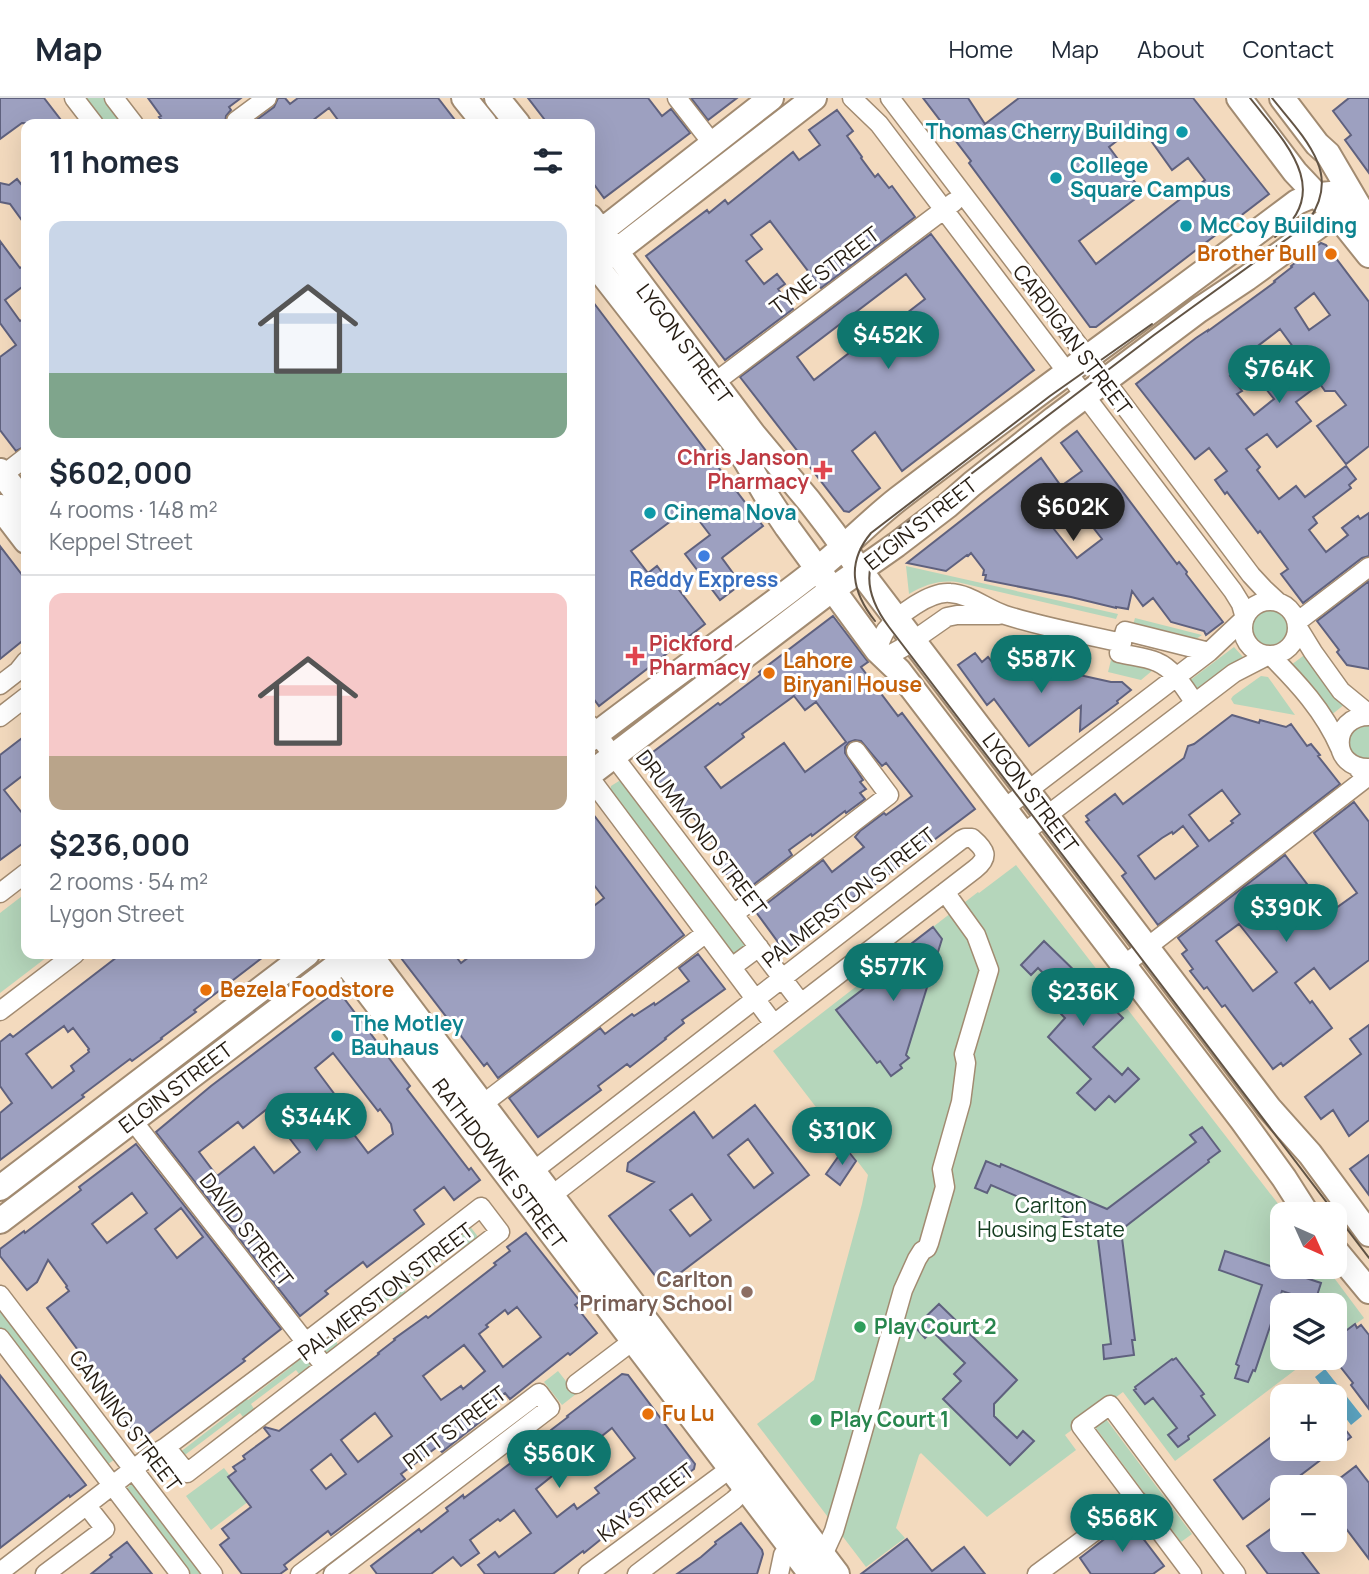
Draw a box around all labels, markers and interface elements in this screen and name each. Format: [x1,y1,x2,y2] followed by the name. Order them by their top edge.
[35,26,103,71] text: Map
[948,32,1013,65] text: Home
[1051,32,1099,65] text: Map
[1137,32,1205,65] text: About
[1243,32,1334,65] text: Contact
[926,117,1168,145] place label: Thomas Cherry Building
[1174,124,1190,140] marker: Thomas Cherry Building
[49,141,180,182] text: 11 homes
[529,142,567,180] icon: filters
[1070,151,1231,203] place label: College Square Campus
[1048,170,1064,186] marker: College Square Campus
[1200,211,1357,239] place label: McCoy Building
[1178,218,1194,234] marker: McCoy Building
[764,219,885,321] street label: TYNE STREET
[1197,239,1317,267] place label: Brother Bull
[1323,246,1339,262] marker: Brother Bull
[1007,258,1139,421] street label: CARDIGAN STREET
[245,266,371,392] icon: home
[631,278,739,409] street label: LYGON STREET
[839,312,937,371] pin: $452K
[853,318,923,350] text: $452K
[1230,345,1328,405] pin: $764K
[1244,352,1314,384] text: $764K
[677,443,809,495] place label: Chris Janson Pharmacy
[49,452,192,493] text: $602,000
[815,462,831,478] marker: Chris Janson Pharmacy
[858,470,983,576] street label: ELGIN STREET
[1024,484,1122,543] pin: $602K
[1037,490,1109,522] text: $602K
[49,493,218,525] text: 4 rooms · 148 m²
[664,498,797,526] place label: Cinema Nova
[642,505,658,521] marker: Cinema Nova
[49,525,193,557] text: Keppel Street
[696,548,712,564] marker: Reddy Express
[630,565,778,593] place label: Reddy Express
[649,629,751,681] place label: Pickford Pharmacy
[992,636,1090,695] pin: $587K
[245,638,371,764] icon: home
[1006,642,1076,674] text: $587K
[783,646,922,698] place label: Lahore Biryani House
[627,648,643,664] marker: Pickford Pharmacy
[761,665,777,681] marker: Lahore Biryani House
[977,727,1085,858] street label: LYGON STREET
[630,744,774,921] street label: DRUMMOND STREET
[756,820,941,974] street label: PALMERSTON STREET
[49,824,190,865] text: $236,000
[49,865,208,897] text: 2 rooms · 54 m²
[1237,884,1335,944] pin: $390K
[1250,891,1322,923] text: $390K
[49,897,184,929] text: Lygon Street
[844,944,942,1003] pin: $577K
[859,950,927,982] text: $577K
[1034,968,1132,1028] pin: $236K
[220,975,394,1003] place label: Bezela Foodstore
[1048,975,1118,1007] text: $236K
[198,982,214,998] marker: Bezela Foodstore
[351,1009,464,1061] place label: The Motley Bauhaus
[329,1028,345,1044] marker: The Motley Bauhaus
[113,1035,238,1139] street label: ELGIN STREET
[427,1073,573,1255] street label: RATHDOWNE STREET
[267,1094,365,1153] pin: $344K
[281,1100,351,1132] text: $344K
[793,1108,891,1167] pin: $310K
[808,1114,876,1146] text: $310K
[194,1167,300,1292] street label: DAVID STREET
[977,1191,1125,1243] park label: Carlton Housing Estate
[1270,1202,1348,1279] north arrow
[1270,1202,1347,1552] map controls
[292,1216,479,1366] street label: PALMERSTON STREET
[579,1265,733,1317] place label: Carlton Primary School
[739,1284,755,1300] marker: Carlton Primary School
[1270,1293,1347,1370] button: layers
[874,1312,997,1340] place label: Play Court 2
[852,1319,868,1335] marker: Play Court 2
[63,1344,188,1497] street label: CANNING STREET
[397,1379,512,1475] street label: PITT STREET
[1270,1384,1347,1461] button: +
[662,1399,715,1427] place label: Fu Lu
[830,1405,949,1433] place label: Play Court 1
[640,1406,656,1422] marker: Fu Lu
[808,1412,824,1428] marker: Play Court 1
[510,1430,608,1490] pin: $560K
[523,1437,595,1469] text: $560K
[591,1456,700,1548] street label: KAY STREET
[1270,1475,1347,1552] button: −
[1073,1494,1171,1554] pin: $568K
[1086,1501,1158,1533] text: $568K

